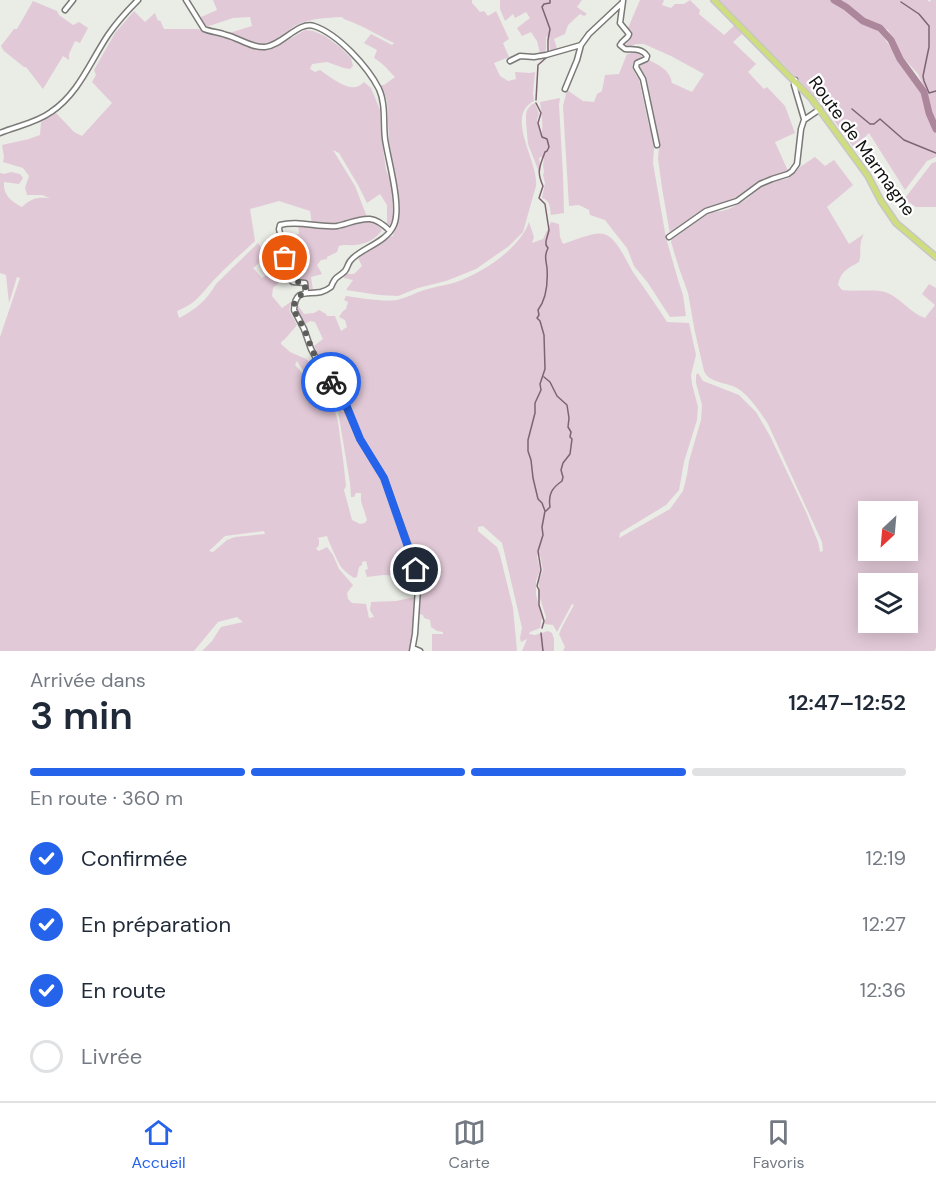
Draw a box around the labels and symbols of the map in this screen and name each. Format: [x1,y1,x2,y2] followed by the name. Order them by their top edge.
[803,71,921,221] street label: Route de Marmagne
[259,232,310,283] pin
[301,352,361,412] courier
[858,501,918,561] north arrow
[390,544,441,595] pin

